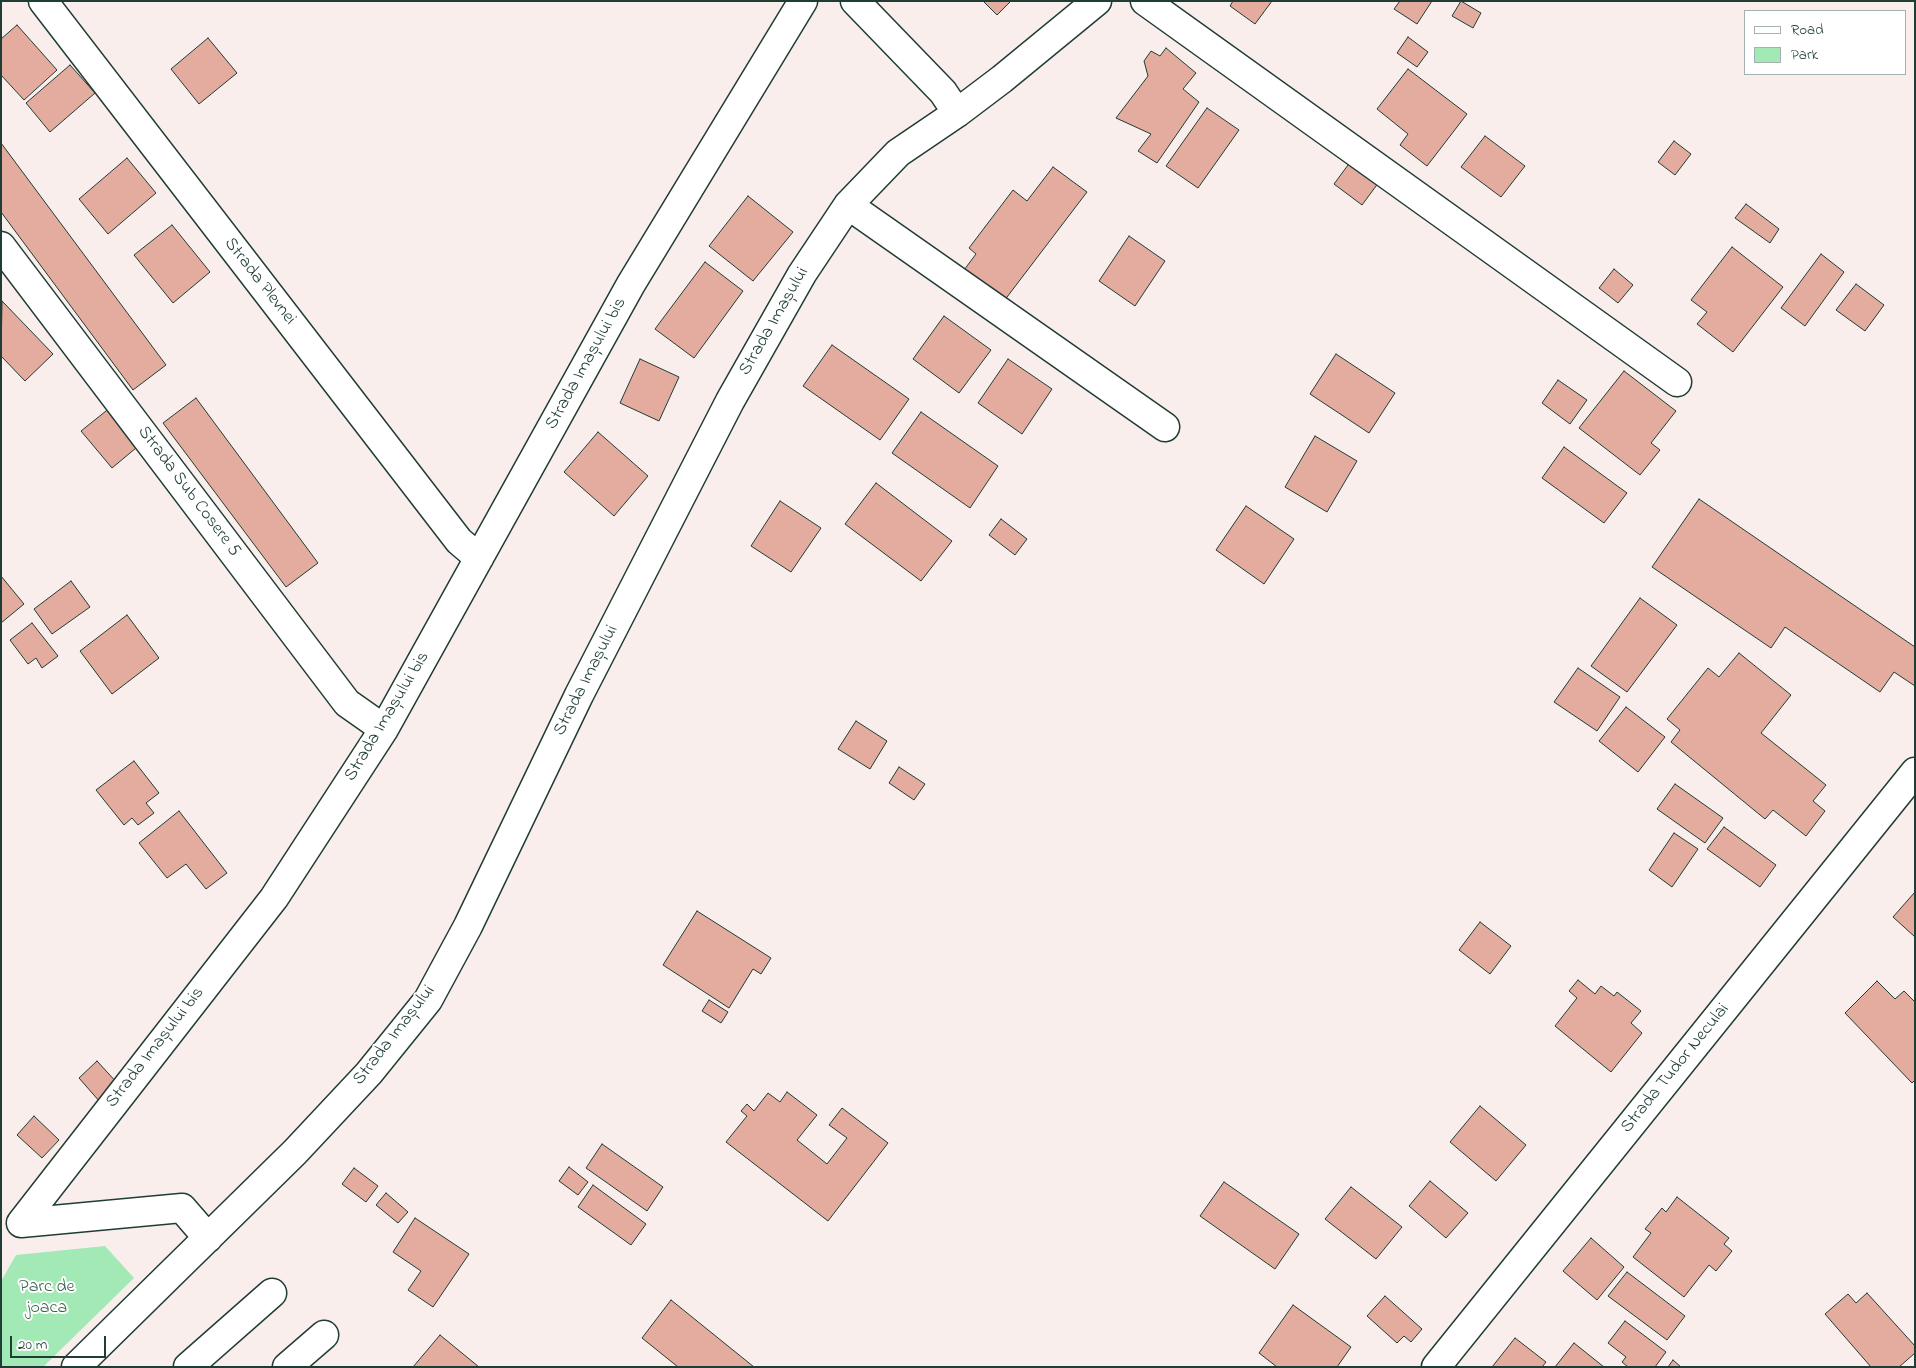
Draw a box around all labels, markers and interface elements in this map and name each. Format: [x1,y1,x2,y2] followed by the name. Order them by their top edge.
[1744,10,1906,75] legend
[1791,19,1824,41] text: Road
[1791,44,1818,66] text: Park
[218,234,300,330] street label: Strada Plevnei
[735,264,815,380] street label: Strada Imașului
[542,294,632,434] street label: Strada Imașului bis
[132,422,244,562] street label: Strada Sub Cosere 5
[550,622,624,740] street label: Strada Imașului
[341,648,435,786] street label: Strada Imașului bis
[349,982,441,1090] street label: Strada Imașului
[102,983,210,1113] street label: Strada Imașului bis
[1617,1000,1735,1138] street label: Strada Tudor Neculai
[19,1277,75,1320] park label: Parc de joaca
[12,1326,109,1358] scale bar
[18,1334,47,1356] text: 20 m

